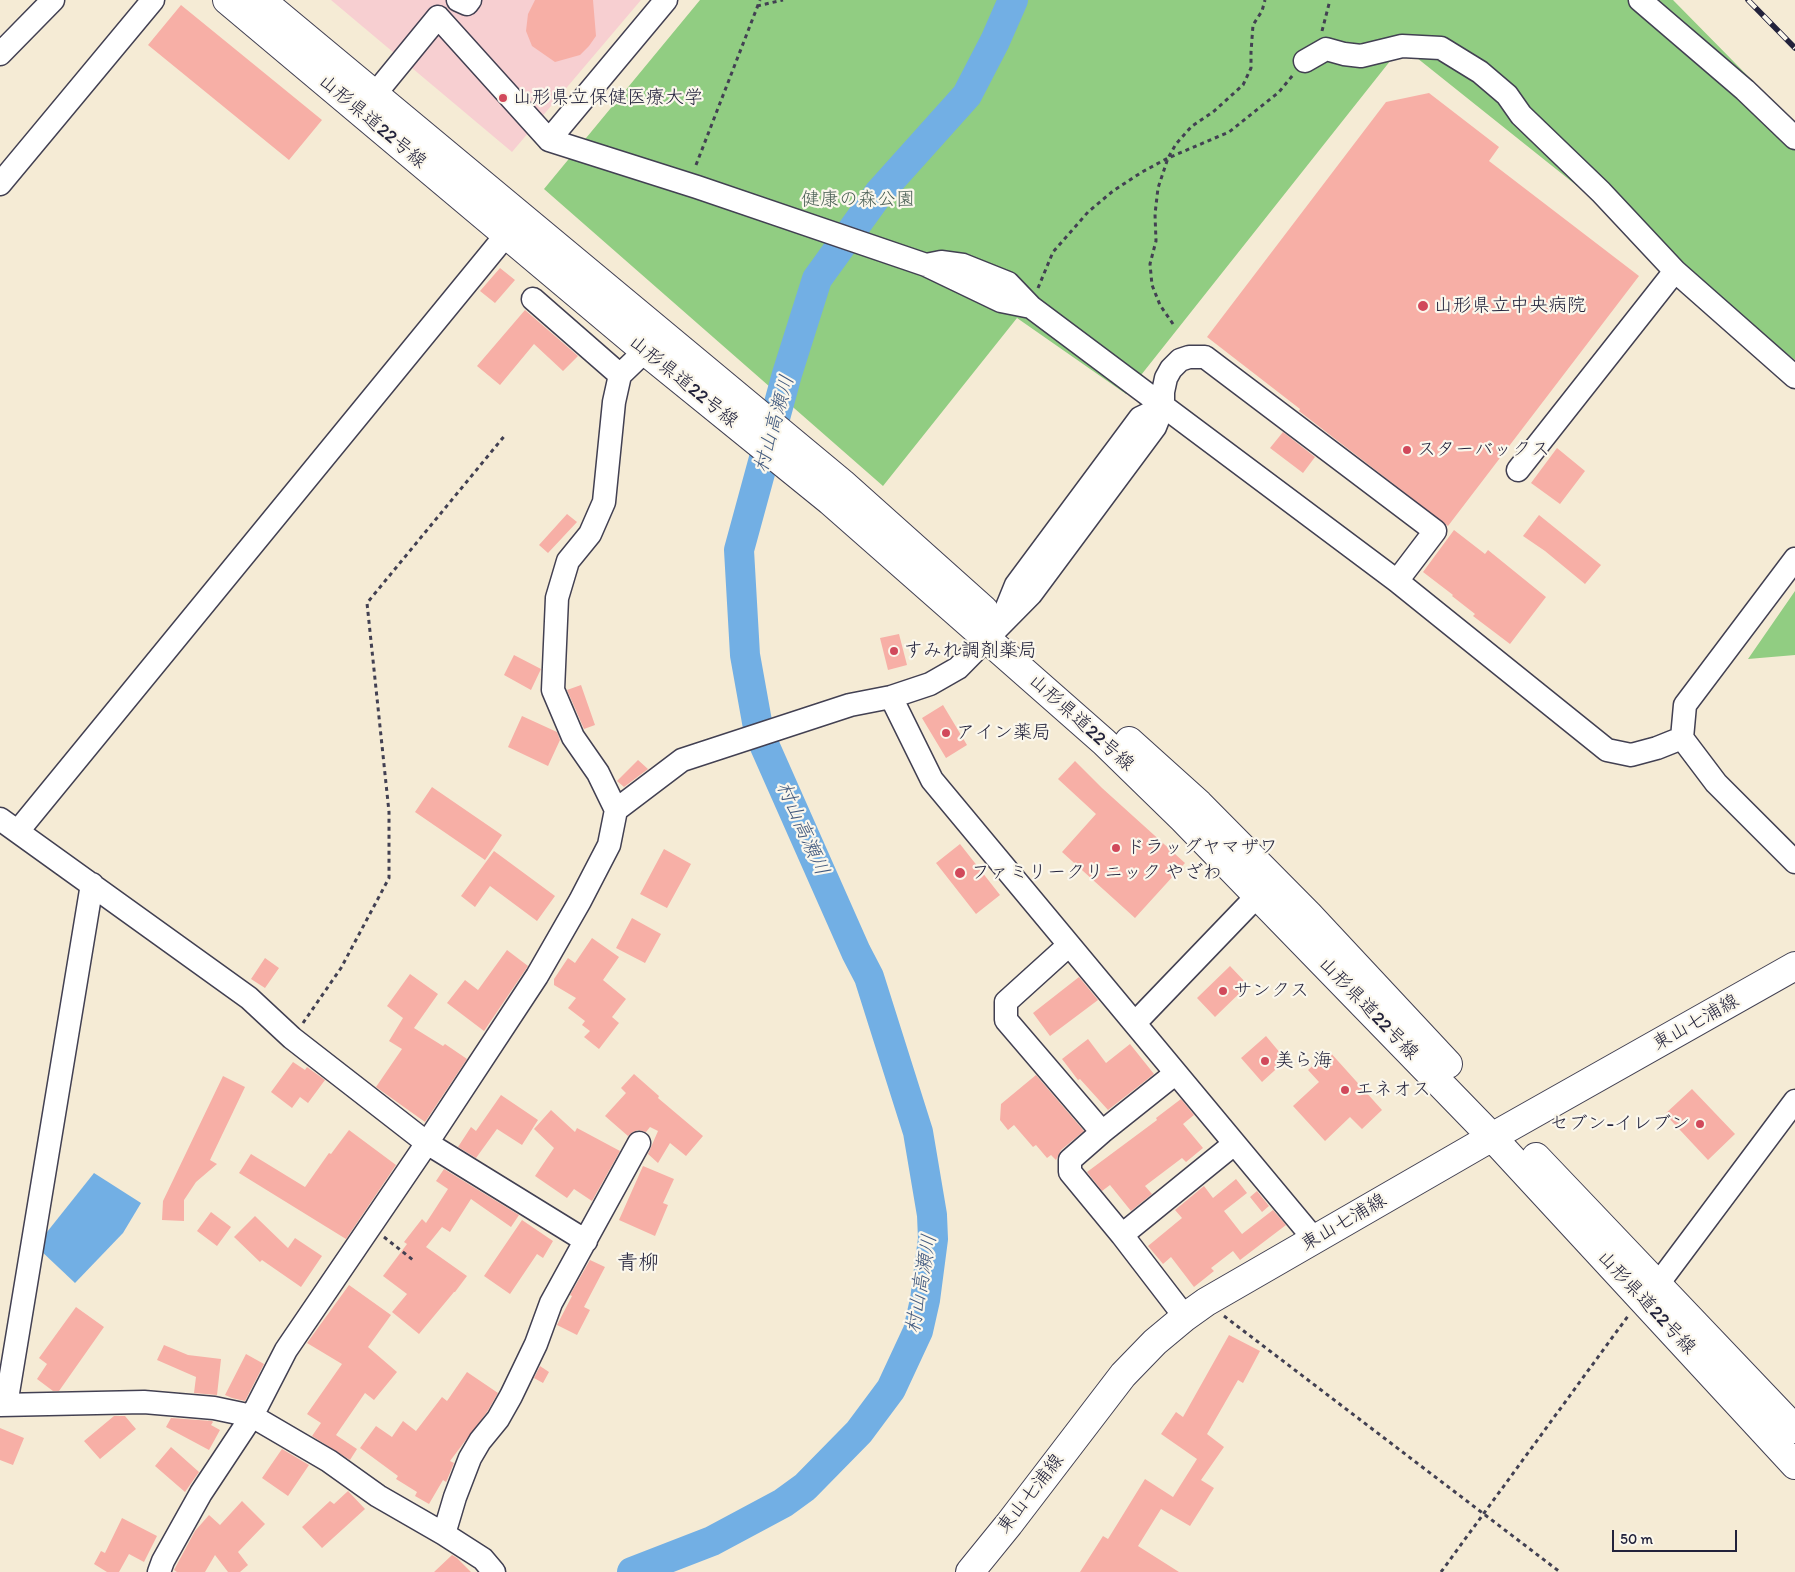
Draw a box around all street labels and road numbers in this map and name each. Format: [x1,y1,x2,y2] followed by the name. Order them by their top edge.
[313,70,431,174] street label: 山形県道22号線
[624,331,742,433] street label: 山形県道22号線
[1024,670,1138,776] street label: 山形県道22号線
[1313,953,1423,1065] street label: 山形県道22号線
[1649,990,1743,1056] street label: 東山七浦線
[1297,1189,1391,1257] street label: 東山七浦線
[1592,1246,1700,1360] street label: 山形県道22号線
[993,1450,1069,1538] street label: 東山七浦線

